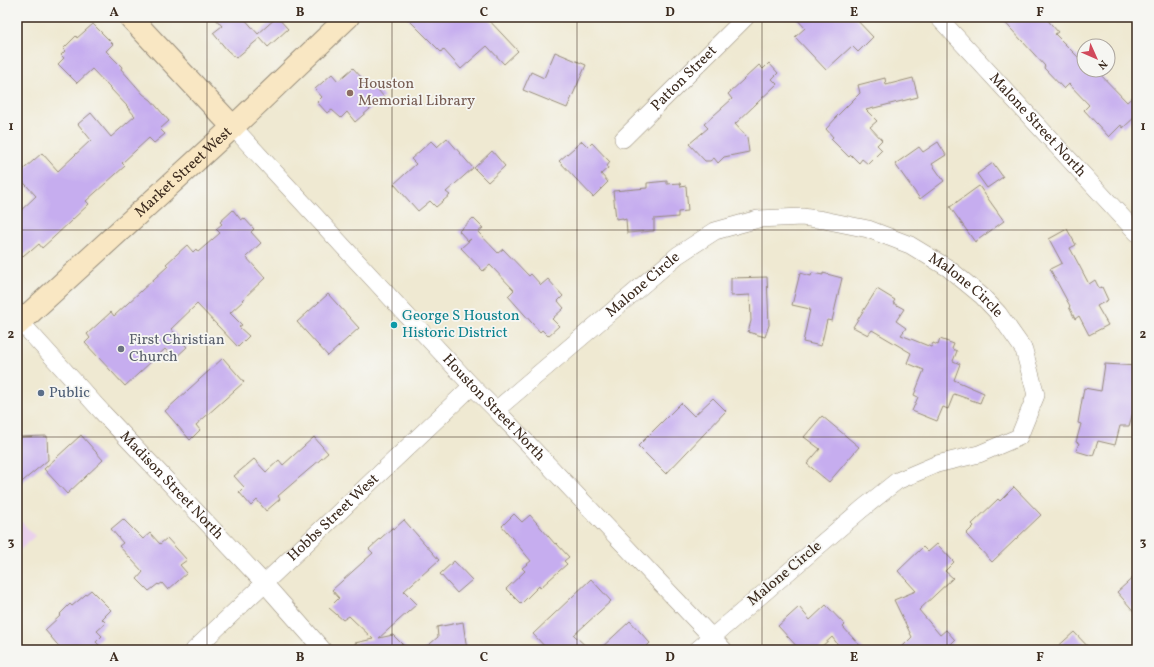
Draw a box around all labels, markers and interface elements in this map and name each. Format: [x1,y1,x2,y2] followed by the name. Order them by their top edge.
[109,4,119,22] text: A
[296,4,305,22] text: B
[480,4,488,22] text: C
[665,4,675,22] text: D
[850,4,858,22] text: E
[1036,4,1044,22] text: F
[1076,38,1116,78] north arrow
[646,41,722,116] street label: Patton Street
[1094,56,1110,72] text: N
[984,68,1091,182] street label: Malone Street North
[358,74,475,112] place label: Houston Memorial Library
[345,88,355,98] marker: Houston Memorial Library
[8,118,14,136] text: 1
[1140,118,1146,136] text: 1
[130,122,237,222] street label: Market Street West
[601,247,685,323] street label: Malone Circle
[924,248,1008,322] street label: Malone Circle
[402,306,520,344] place label: George S Houston Historic District
[389,320,399,330] marker: George S Houston Historic District
[8,326,15,344] text: 2
[1140,326,1147,344] text: 2
[129,330,225,368] place label: First Christian Church
[116,344,126,354] marker: First Christian Church
[437,349,550,466] street label: Houston Street North
[49,383,90,404] place label: Public
[36,388,46,398] marker: Public
[115,426,228,545] street label: Madison Street North
[283,469,384,567] street label: Hobbs Street West
[8,534,15,552] text: 3
[1140,534,1147,552] text: 3
[743,537,827,611] street label: Malone Circle
[109,649,119,667] text: A
[296,649,305,667] text: B
[480,649,488,667] text: C
[665,649,675,667] text: D
[850,649,858,667] text: E
[1036,649,1044,667] text: F

